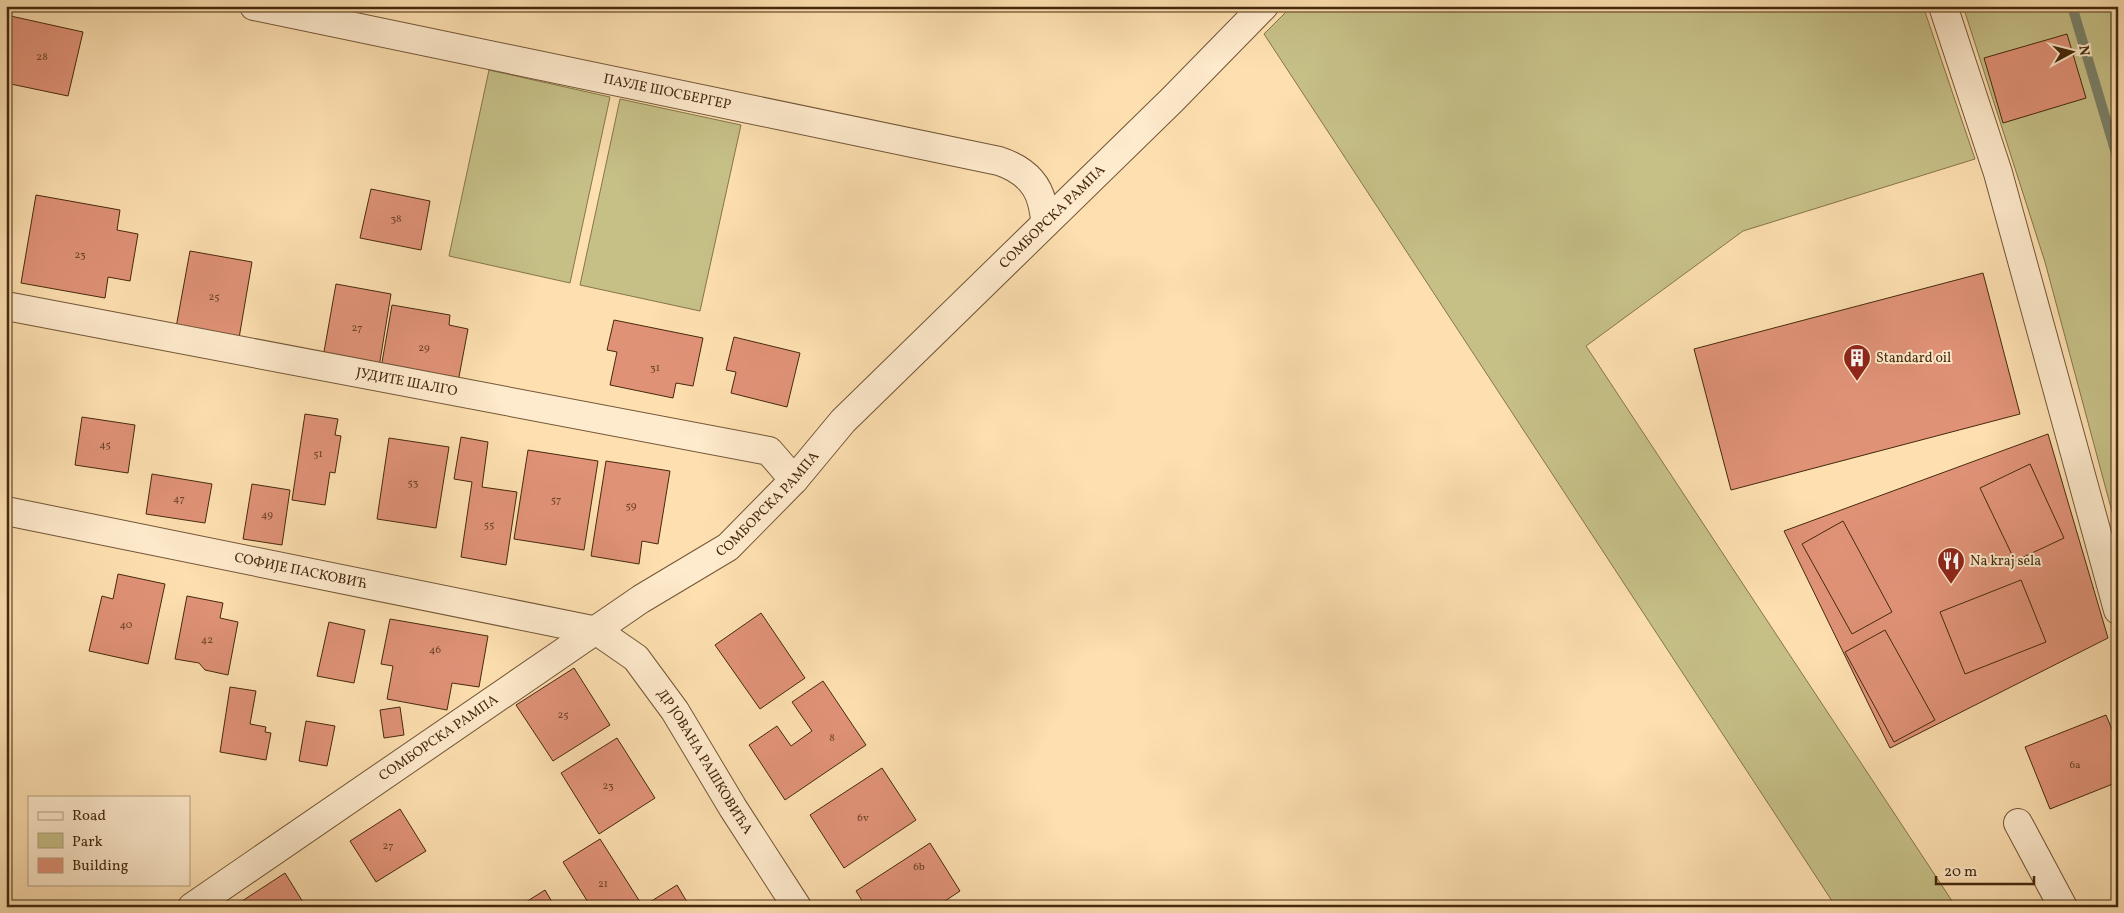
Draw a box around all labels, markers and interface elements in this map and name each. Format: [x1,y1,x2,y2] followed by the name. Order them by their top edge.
[2046,28,2096,78] north arrow
[2073,44,2093,57] text: N
[36,50,48,65] house number: 28
[602,69,733,115] street label: ПАУЛЕ ШОСБЕРГЕР
[995,161,1110,273] street label: СОМБОРСКА РАМПА
[390,212,402,227] house number: 38
[74,248,86,263] house number: 23
[208,290,220,305] house number: 25
[352,321,362,336] house number: 27
[418,341,430,356] house number: 29
[1842,343,1872,382] building icon: Standard oil
[1876,349,1951,368] place label: Standard oil
[650,361,660,376] house number: 31
[354,363,459,401] street label: ЈУДИТЕ ШАЛГО
[99,438,111,453] house number: 45
[313,447,323,462] house number: 51
[712,447,824,562] street label: СОМБОРСКА РАМПА
[408,476,419,491] house number: 53
[173,492,185,507] house number: 47
[551,493,561,508] house number: 57
[626,499,637,514] house number: 59
[261,508,273,523] house number: 49
[484,518,494,533] house number: 55
[1936,546,1966,585] restaurant icon: Na kraj sela
[233,548,369,594] street label: СОФИЈЕ ПАСКОВИЋ
[1970,552,2041,571] place label: Na kraj sela
[120,618,133,633] house number: 40
[201,633,213,648] house number: 42
[429,643,441,658] house number: 46
[652,685,757,838] street label: ДР ЈОВАНА РАШКОВИЋА
[375,690,502,786] street label: СОМБОРСКА РАМПА
[557,708,569,723] house number: 25
[829,731,835,746] house number: 8
[2069,758,2081,773] house number: 6a
[602,779,614,794] house number: 23
[28,796,190,886] legend
[72,806,106,827] text: Road
[857,811,869,826] house number: 6v
[72,832,103,853] text: Park
[383,839,393,854] house number: 27
[1936,853,2034,885] scale bar
[72,856,129,877] text: Building
[913,860,925,875] house number: 6b
[1944,862,1977,883] text: 20 m
[598,877,608,892] house number: 21

